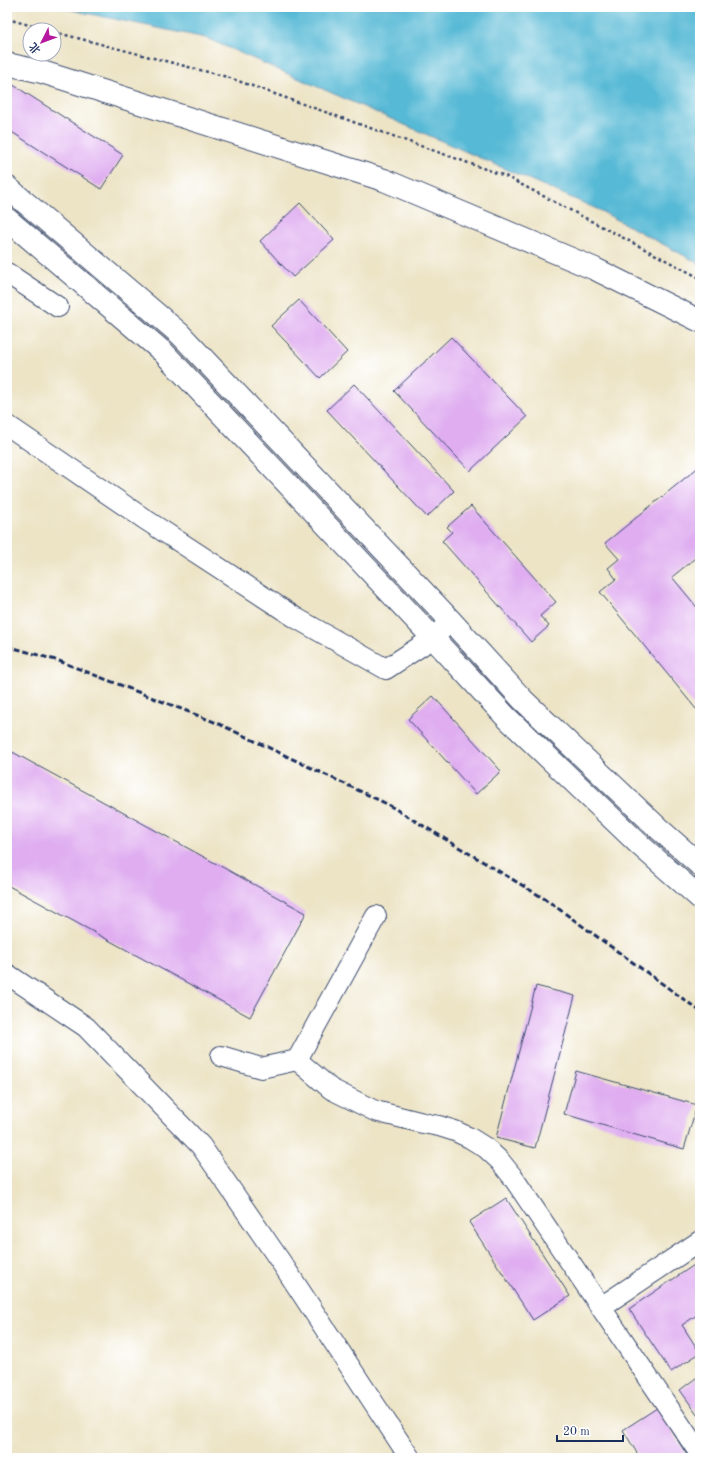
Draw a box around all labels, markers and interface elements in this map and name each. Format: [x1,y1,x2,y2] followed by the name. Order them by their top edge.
[22,22,62,62] north arrow
[27,40,43,56] text: 北
[557,1417,623,1443] scale bar
[563,1426,590,1438] text: 20 m

